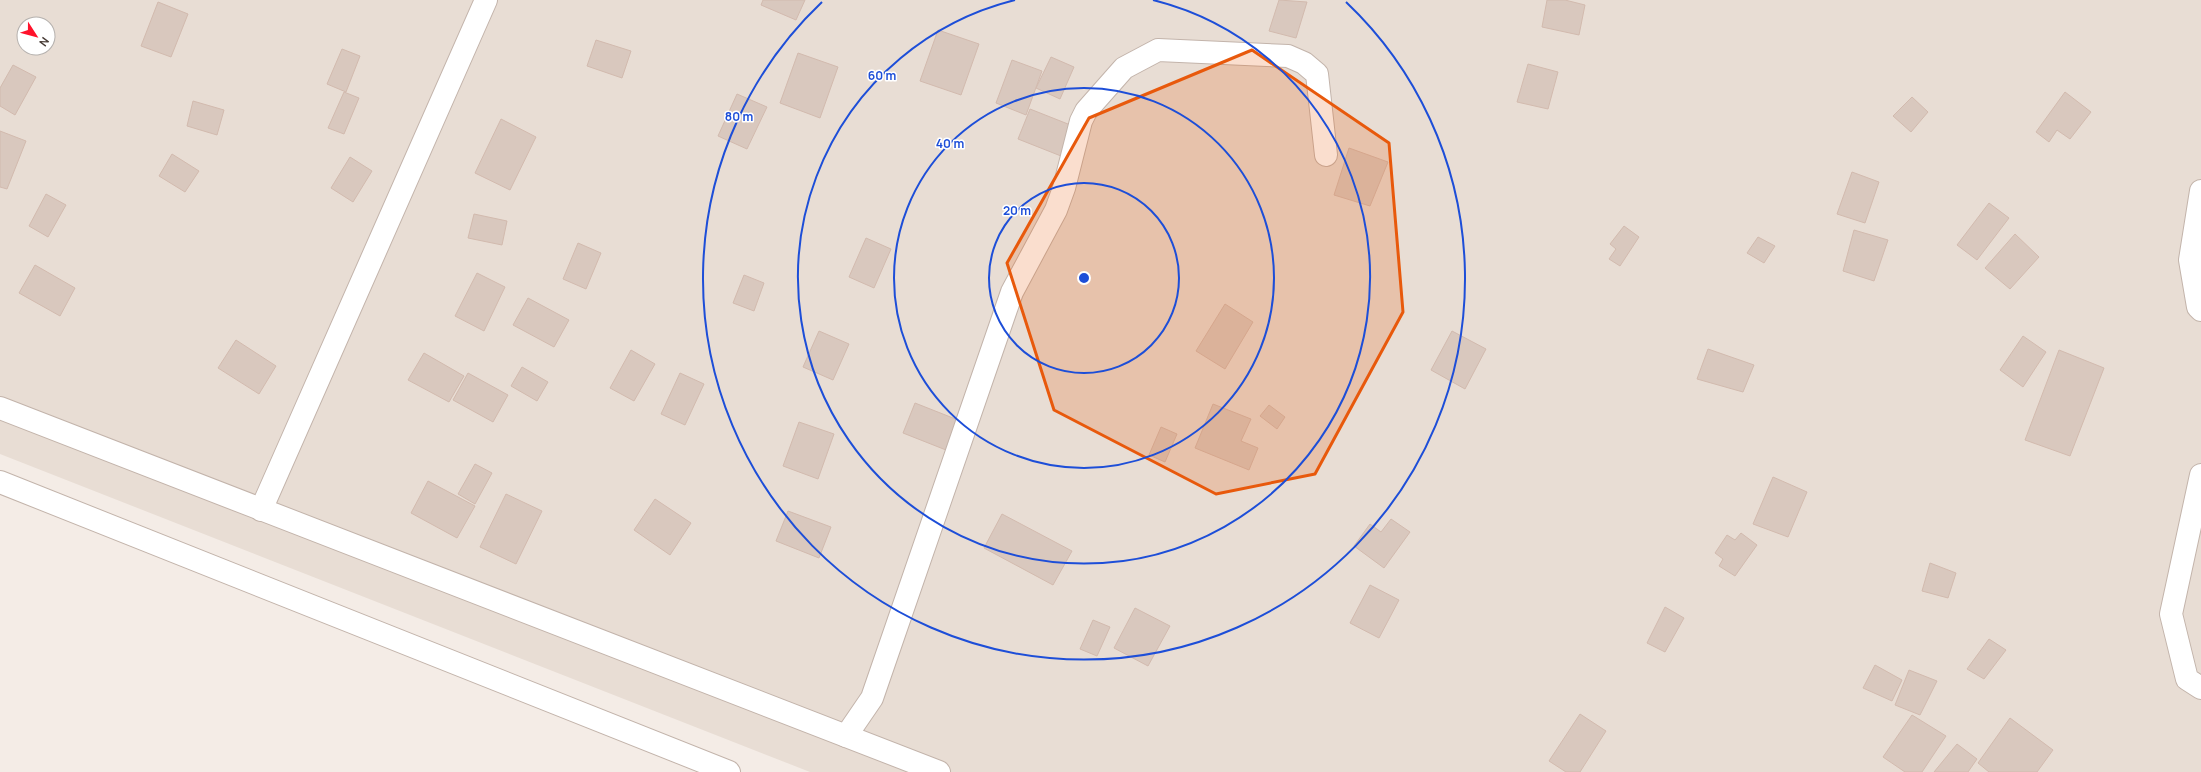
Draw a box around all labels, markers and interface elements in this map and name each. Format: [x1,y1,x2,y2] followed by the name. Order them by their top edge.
[16,16,56,56] north arrow
[36,35,53,50] text: N
[868,67,896,84] text: 60 m
[725,108,753,125] text: 80 m
[936,135,964,152] text: 40 m
[1003,202,1031,219] text: 20 m
[1077,271,1091,285] centre of rings

